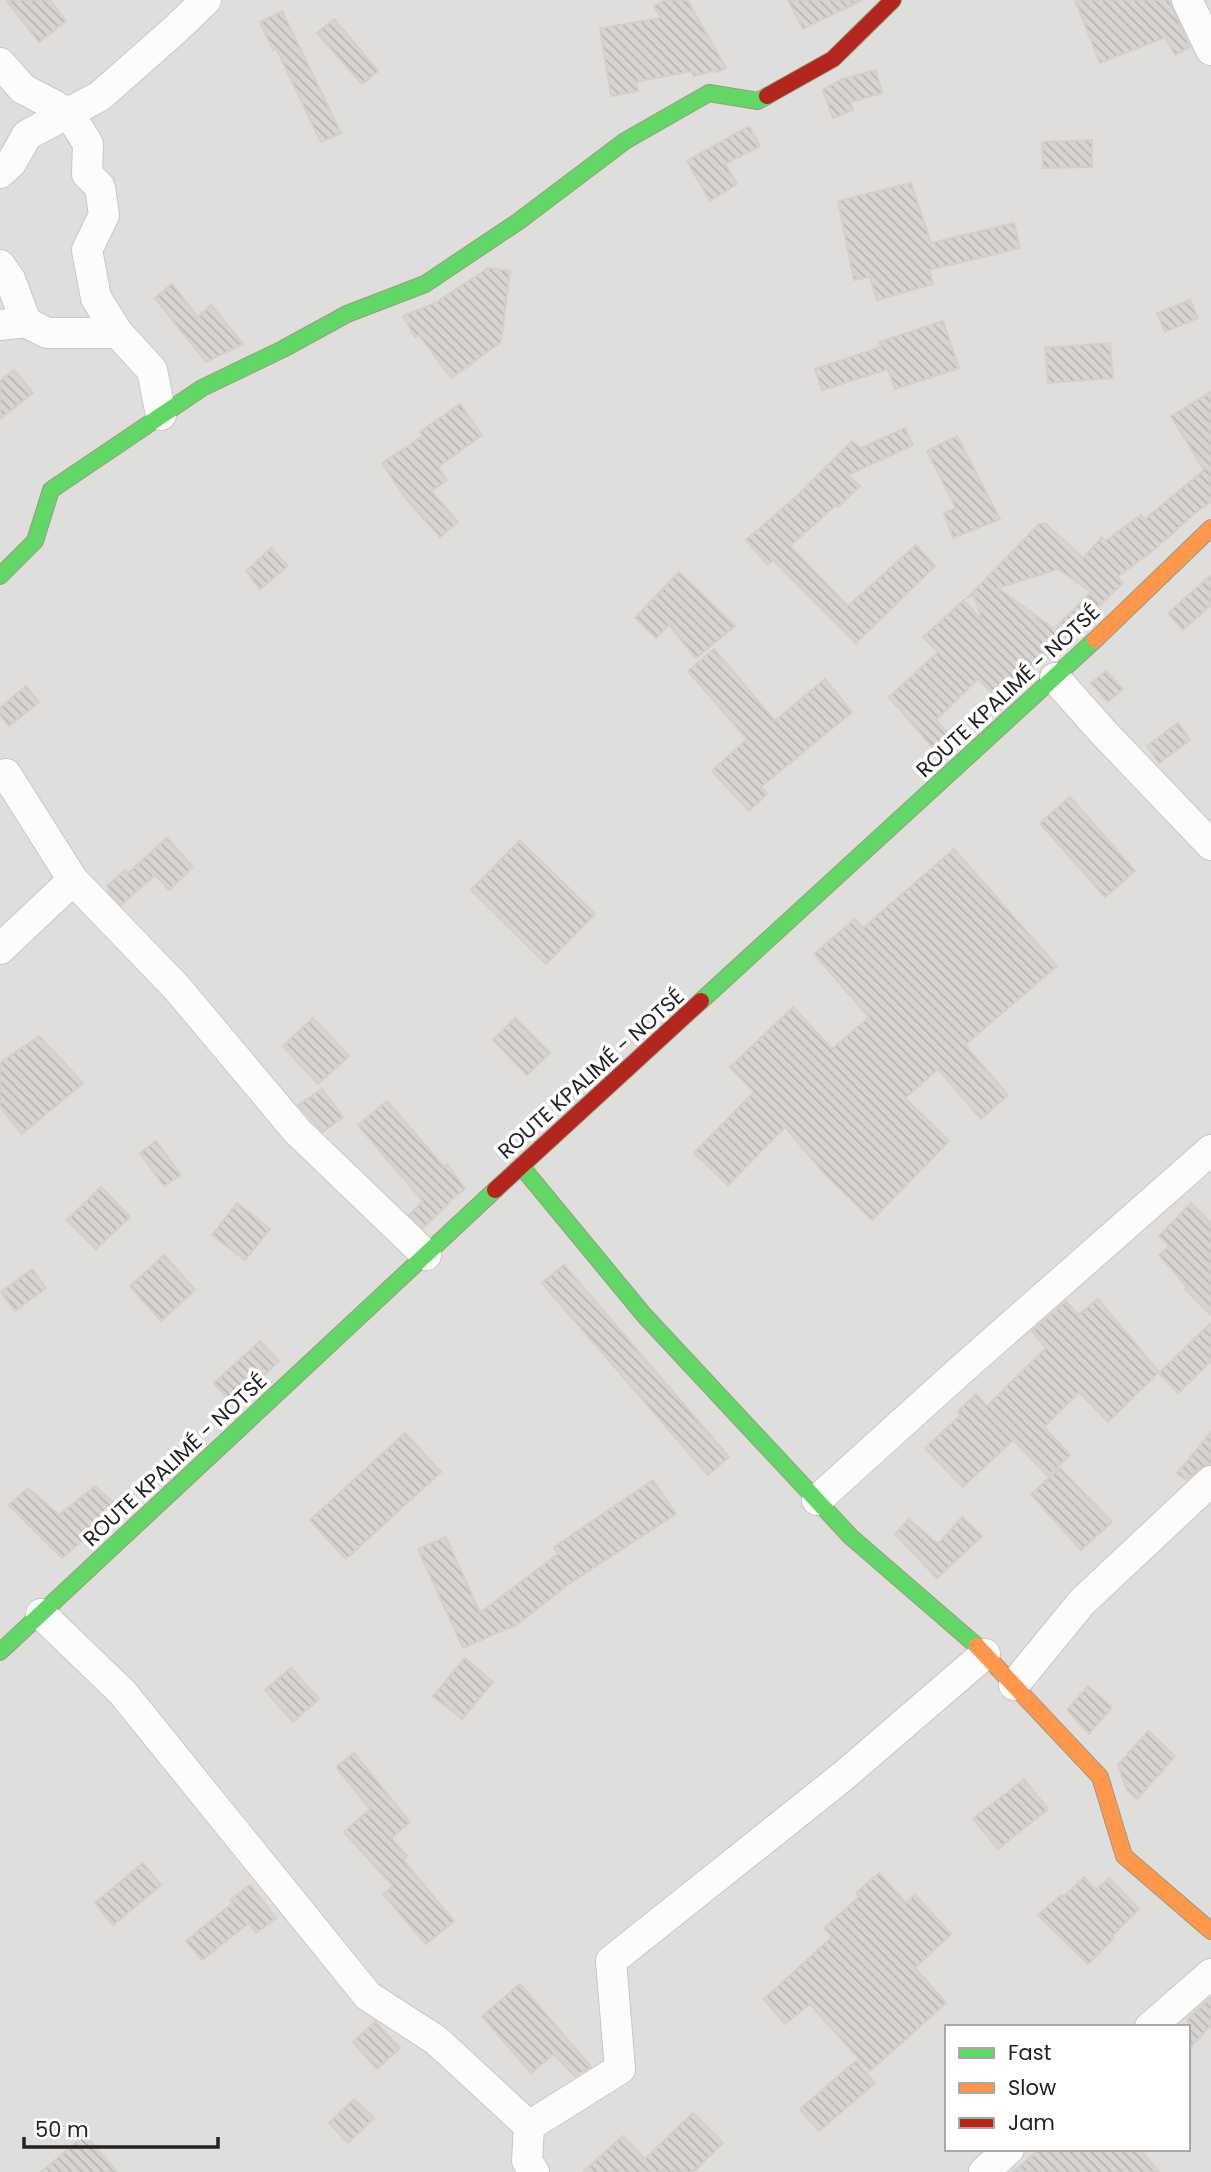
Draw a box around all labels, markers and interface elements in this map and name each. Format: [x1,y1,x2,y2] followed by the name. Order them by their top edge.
[909,598,1106,784] street label: ROUTE KPALIMÉ - NOTSÉ
[491,982,690,1165] street label: ROUTE KPALIMÉ - NOTSÉ
[76,1367,273,1553] street label: ROUTE KPALIMÉ - NOTSÉ
[945,2025,1190,2151] legend
[1008,2038,1051,2067] text: Fast
[1008,2073,1056,2102] text: Slow
[24,2106,219,2150] scale bar
[1008,2108,1055,2137] text: Jam
[35,2115,89,2144] text: 50 m

